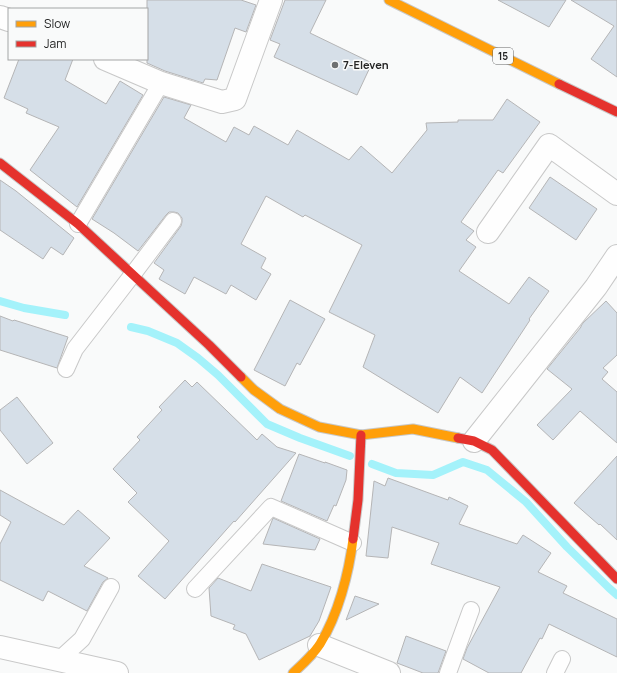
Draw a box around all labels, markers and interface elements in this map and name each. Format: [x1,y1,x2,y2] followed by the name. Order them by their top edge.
[8,8,148,60] legend
[44,15,70,32] text: Slow
[44,35,66,52] text: Jam
[493,48,513,64] road number: 15
[343,57,389,72] place label: 7-Eleven
[330,60,340,70] marker: 7-Eleven

